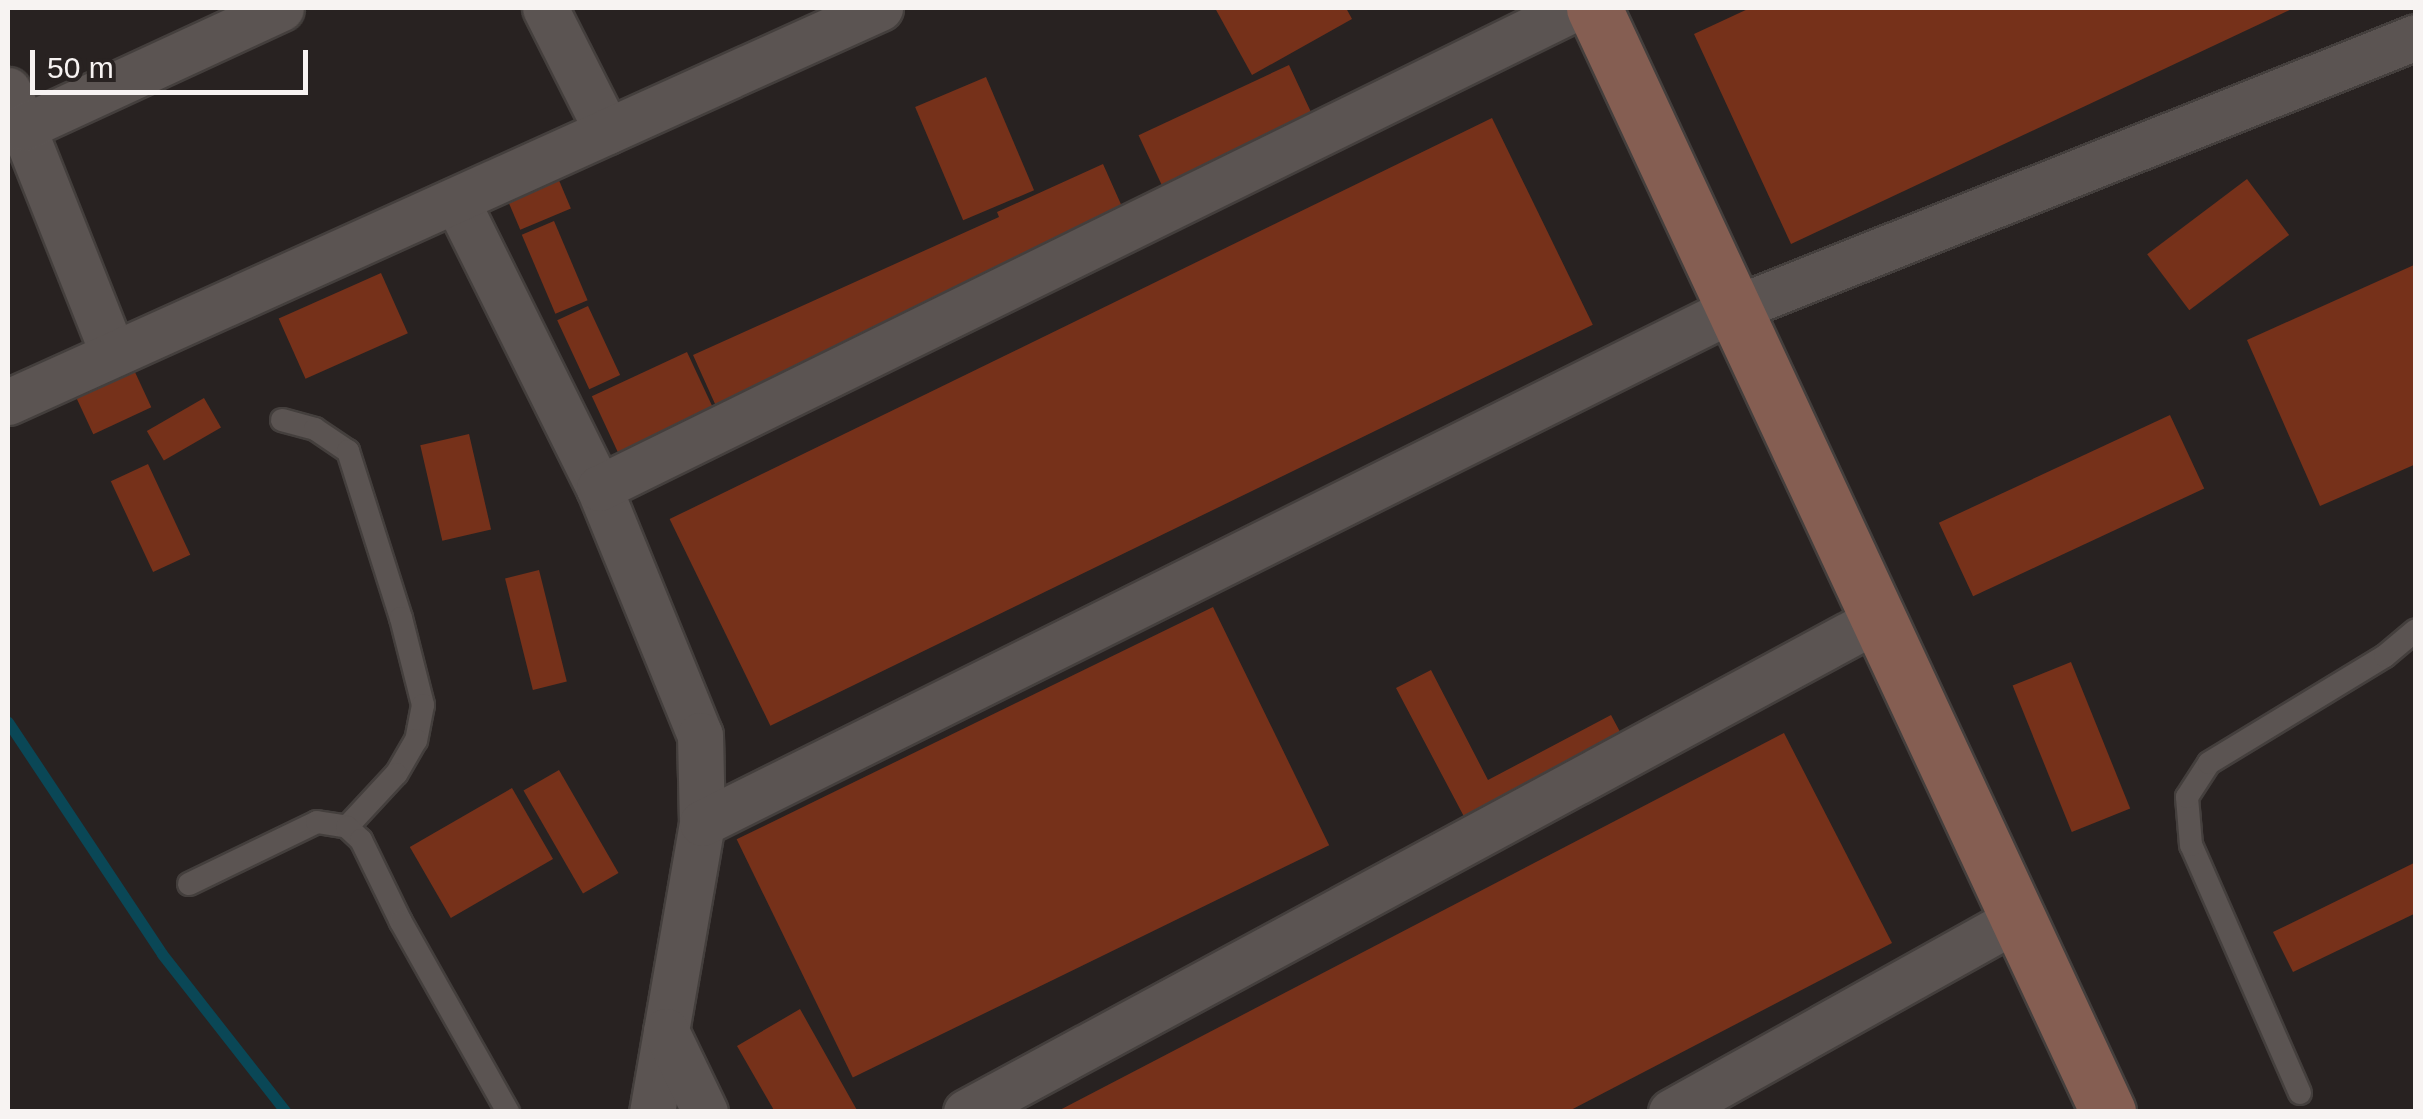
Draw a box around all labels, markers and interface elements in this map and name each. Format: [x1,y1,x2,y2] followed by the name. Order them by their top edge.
[35,30,312,92] scale bar
[47,51,114,84] text: 50 m

